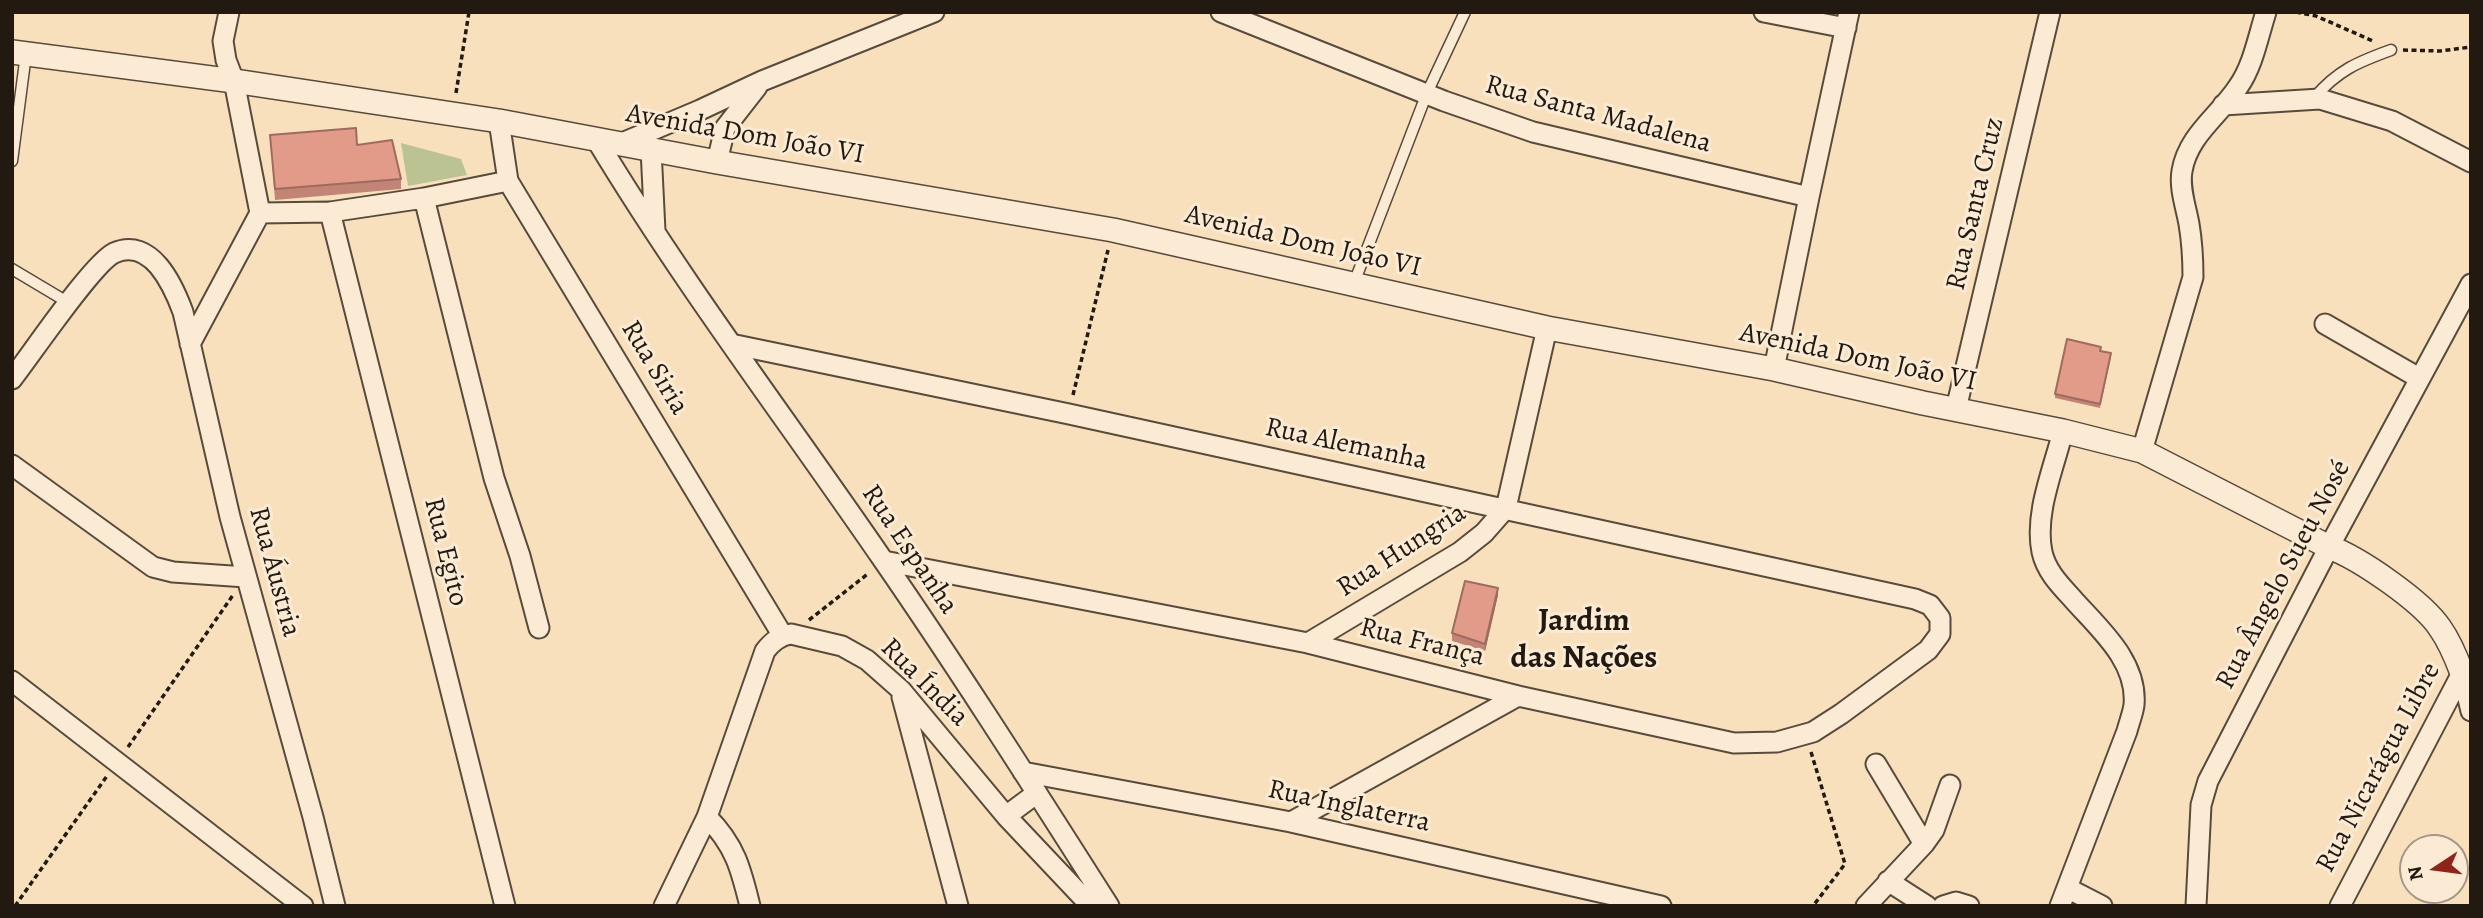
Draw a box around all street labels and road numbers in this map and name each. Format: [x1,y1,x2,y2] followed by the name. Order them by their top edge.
[1481,69,1715,161] street label: Rua Santa Madalena
[623,97,867,173] street label: Avenida Dom João VI
[1940,114,2012,294] street label: Rua Santa Cruz
[1182,198,1424,286] street label: Avenida Dom João VI
[613,315,695,421] street label: Rua Siria
[1736,316,1980,400] street label: Avenida Dom João VI
[1262,411,1430,479] street label: Rua Alemanha
[2209,455,2359,695] street label: Rua Ângelo Sueu Nosé
[853,479,965,621] street label: Rua Espanha
[415,494,475,610] street label: Rua Egito
[1331,497,1473,605] street label: Rua Hungria
[241,503,307,641] street label: Rua Áustria
[1356,611,1488,675] street label: Rua França
[873,632,975,734] street label: Rua Índia
[2309,657,2449,879] street label: Rua Nicarágua Libre
[1265,773,1433,841] street label: Rua Inglaterra

